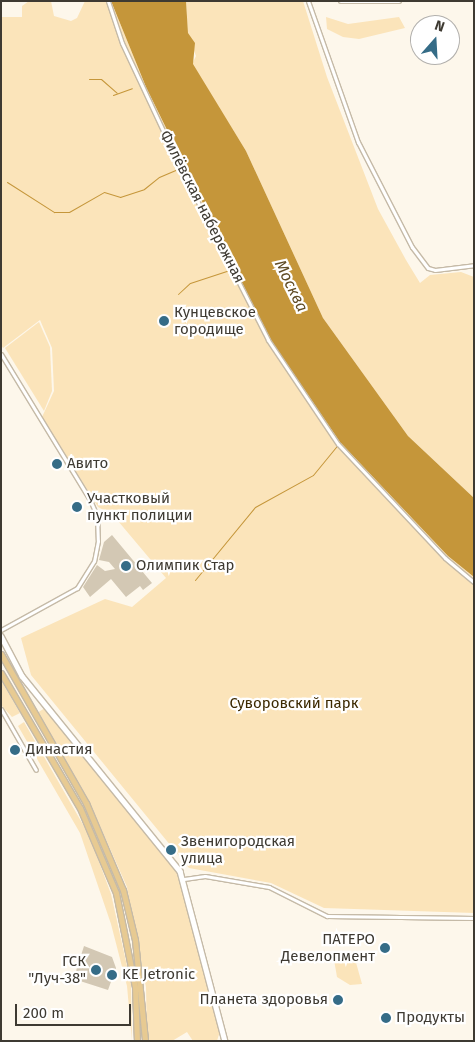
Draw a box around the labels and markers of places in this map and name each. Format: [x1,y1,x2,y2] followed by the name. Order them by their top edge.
[174,303,256,338] place label: Кунцевское городище
[158,315,170,327] marker: Кунцевское городище
[67,455,108,473] place label: Авито
[51,458,63,470] marker: Авито
[87,489,193,524] place label: Участковый пункт полиции
[71,501,83,513] marker: Участковый пункт полиции
[136,557,234,575] place label: Олимпик Стар
[120,560,132,572] marker: Олимпик Стар
[26,741,92,759] place label: Династия
[8,743,22,757] marker: Династия
[181,832,295,867] place label: Звенигородская улица
[165,844,177,856] marker: Звенигородская улица
[281,930,375,965] place label: ПАТЕРО Девелопмент
[379,942,391,954] marker: ПАТЕРО Девелопмент
[28,952,86,987] place label: ГСК "Луч-38"
[90,964,102,976] marker: ГСК "Луч-38"
[122,966,195,984] place label: KE Jetronic
[106,969,118,981] marker: KE Jetronic
[200,991,328,1009] place label: Планета здоровья
[332,994,344,1006] marker: Планета здоровья
[396,1009,465,1027] place label: Продукты
[380,1012,392,1024] marker: Продукты

